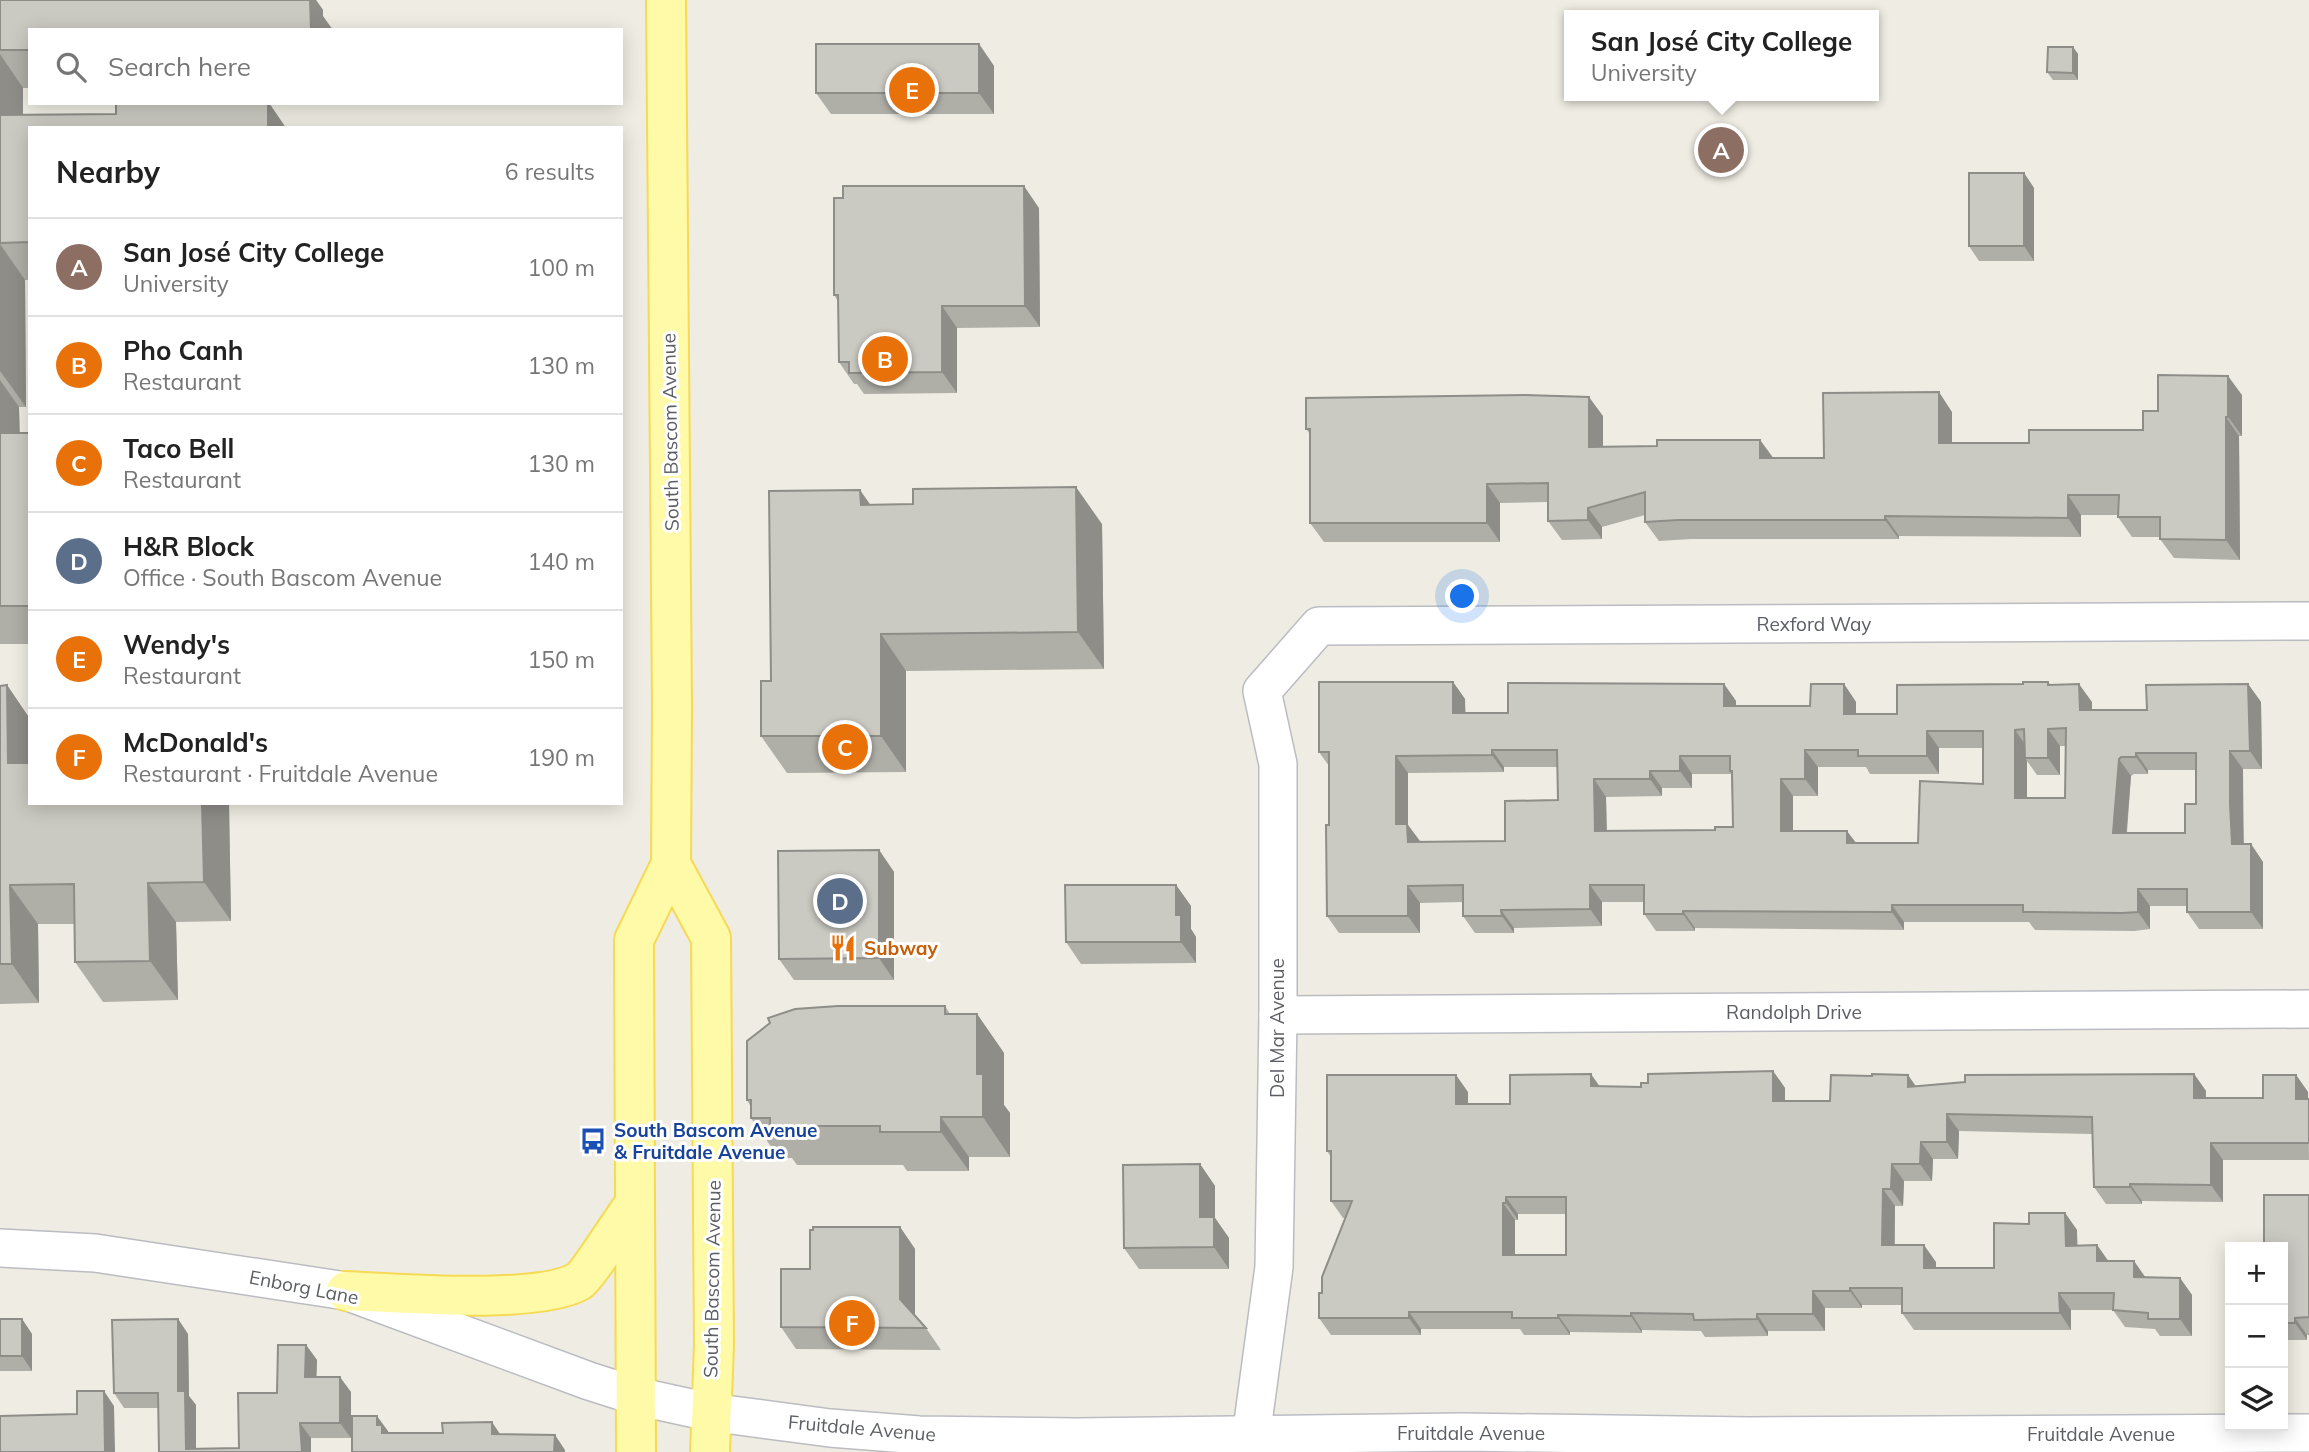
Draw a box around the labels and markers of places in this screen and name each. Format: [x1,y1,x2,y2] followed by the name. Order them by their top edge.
[889,64,935,116] pin: E
[1698,124,1744,176] pin: A
[862,333,908,385] pin: B
[822,721,868,773] pin: C
[817,875,863,927] pin: D
[828,933,858,963] restaurant icon: Subway
[864,936,938,960] place label: Subway
[614,1118,818,1164] place label: South Bascom Avenue & Fruitdale Avenue
[578,1126,608,1156] bus stop icon: South Bascom Avenue & Fruitdale Avenue
[829,1297,875,1349] pin: F

